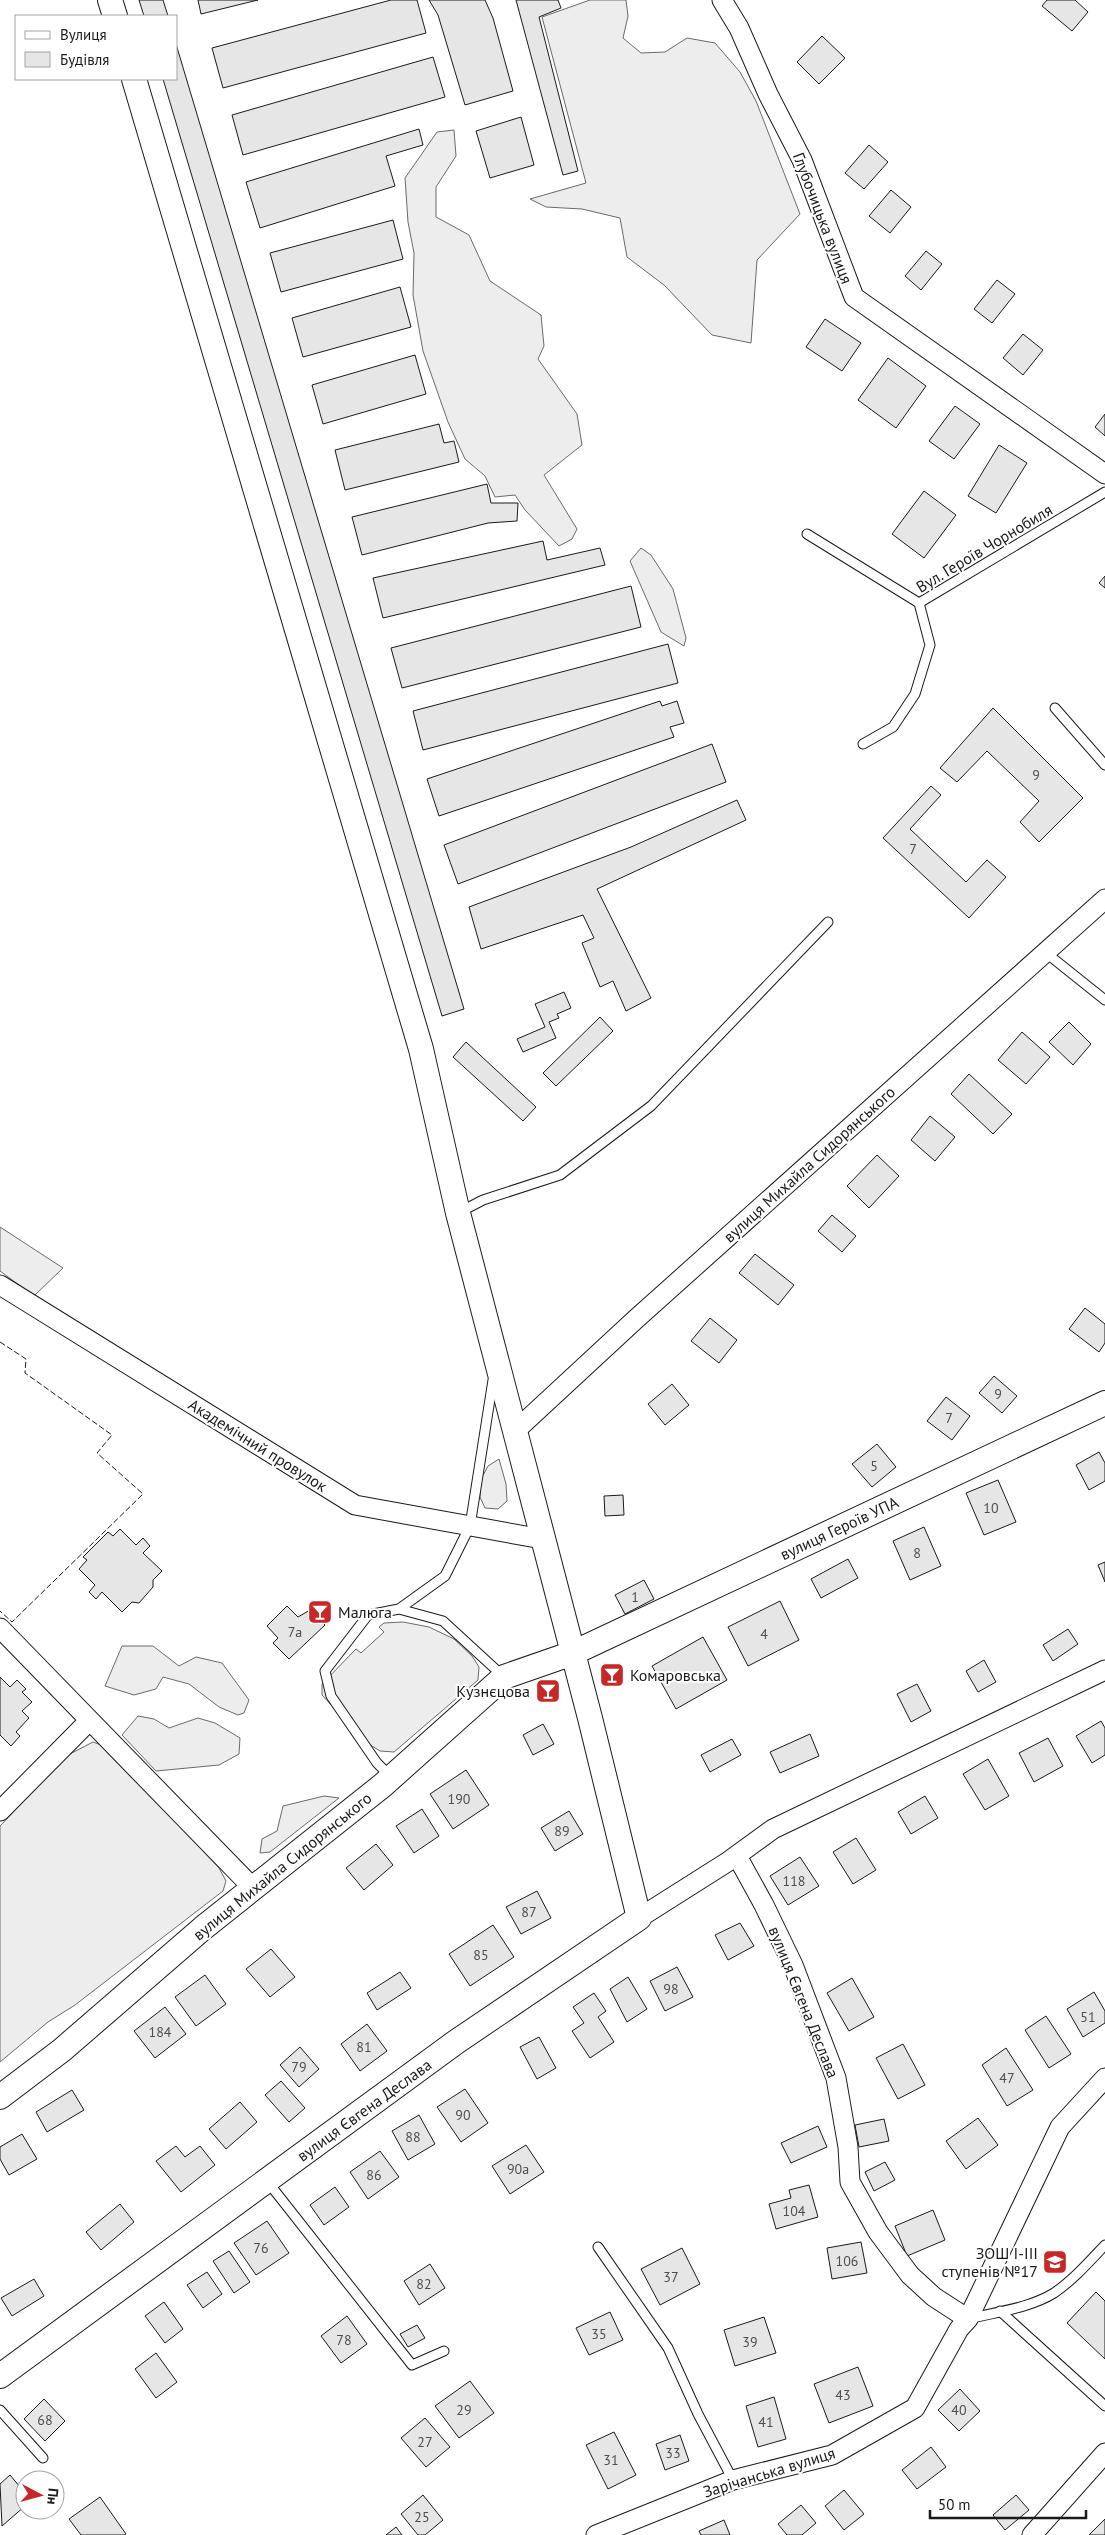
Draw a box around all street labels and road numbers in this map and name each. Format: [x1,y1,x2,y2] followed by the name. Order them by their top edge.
[789,149,857,287] street label: Глубочицька вулиця
[912,499,1056,597] street label: Вул. Героїв Чорнобиля
[719,1082,899,1246] street label: вулиця Михайла Сидорянського
[185,1394,331,1496] street label: Академічний провулок
[777,1492,902,1564] street label: вулиця Героїв УПА
[189,1788,375,1944] street label: вулиця Михайла Сидорянського
[764,1923,844,2081] street label: вулиця Євгена Деслава
[293,2054,435,2166] street label: вулиця Євгена Деслава
[701,2442,837,2502] street label: Зарічанська вулиця

